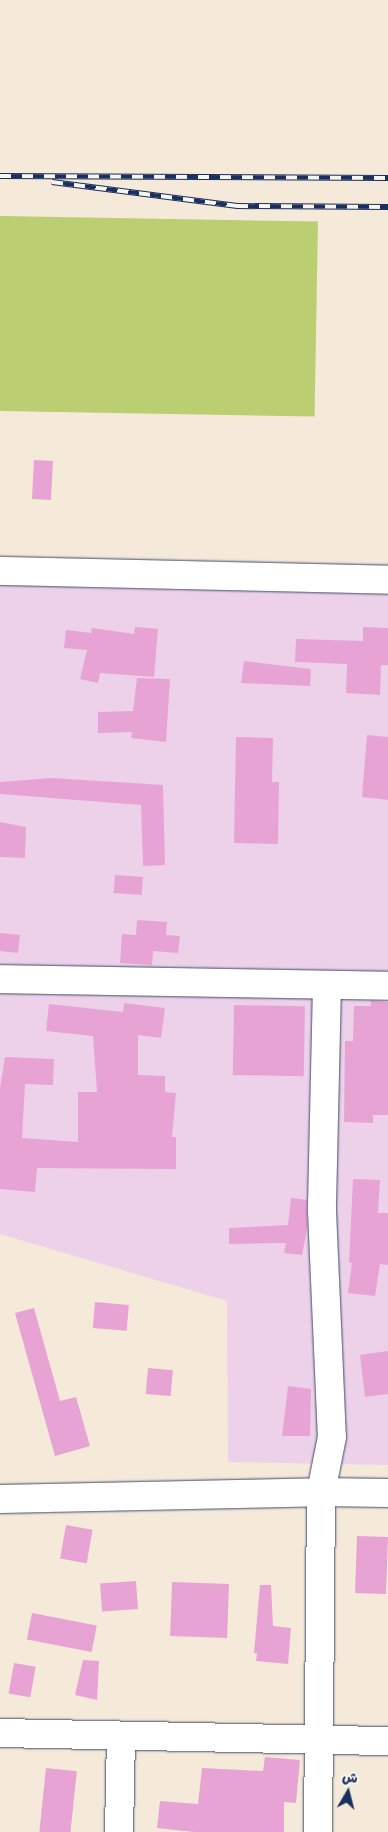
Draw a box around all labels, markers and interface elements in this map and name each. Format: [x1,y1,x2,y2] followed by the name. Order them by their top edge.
[323,1767,373,1817] north arrow
[341,1767,359,1787] text: ش

